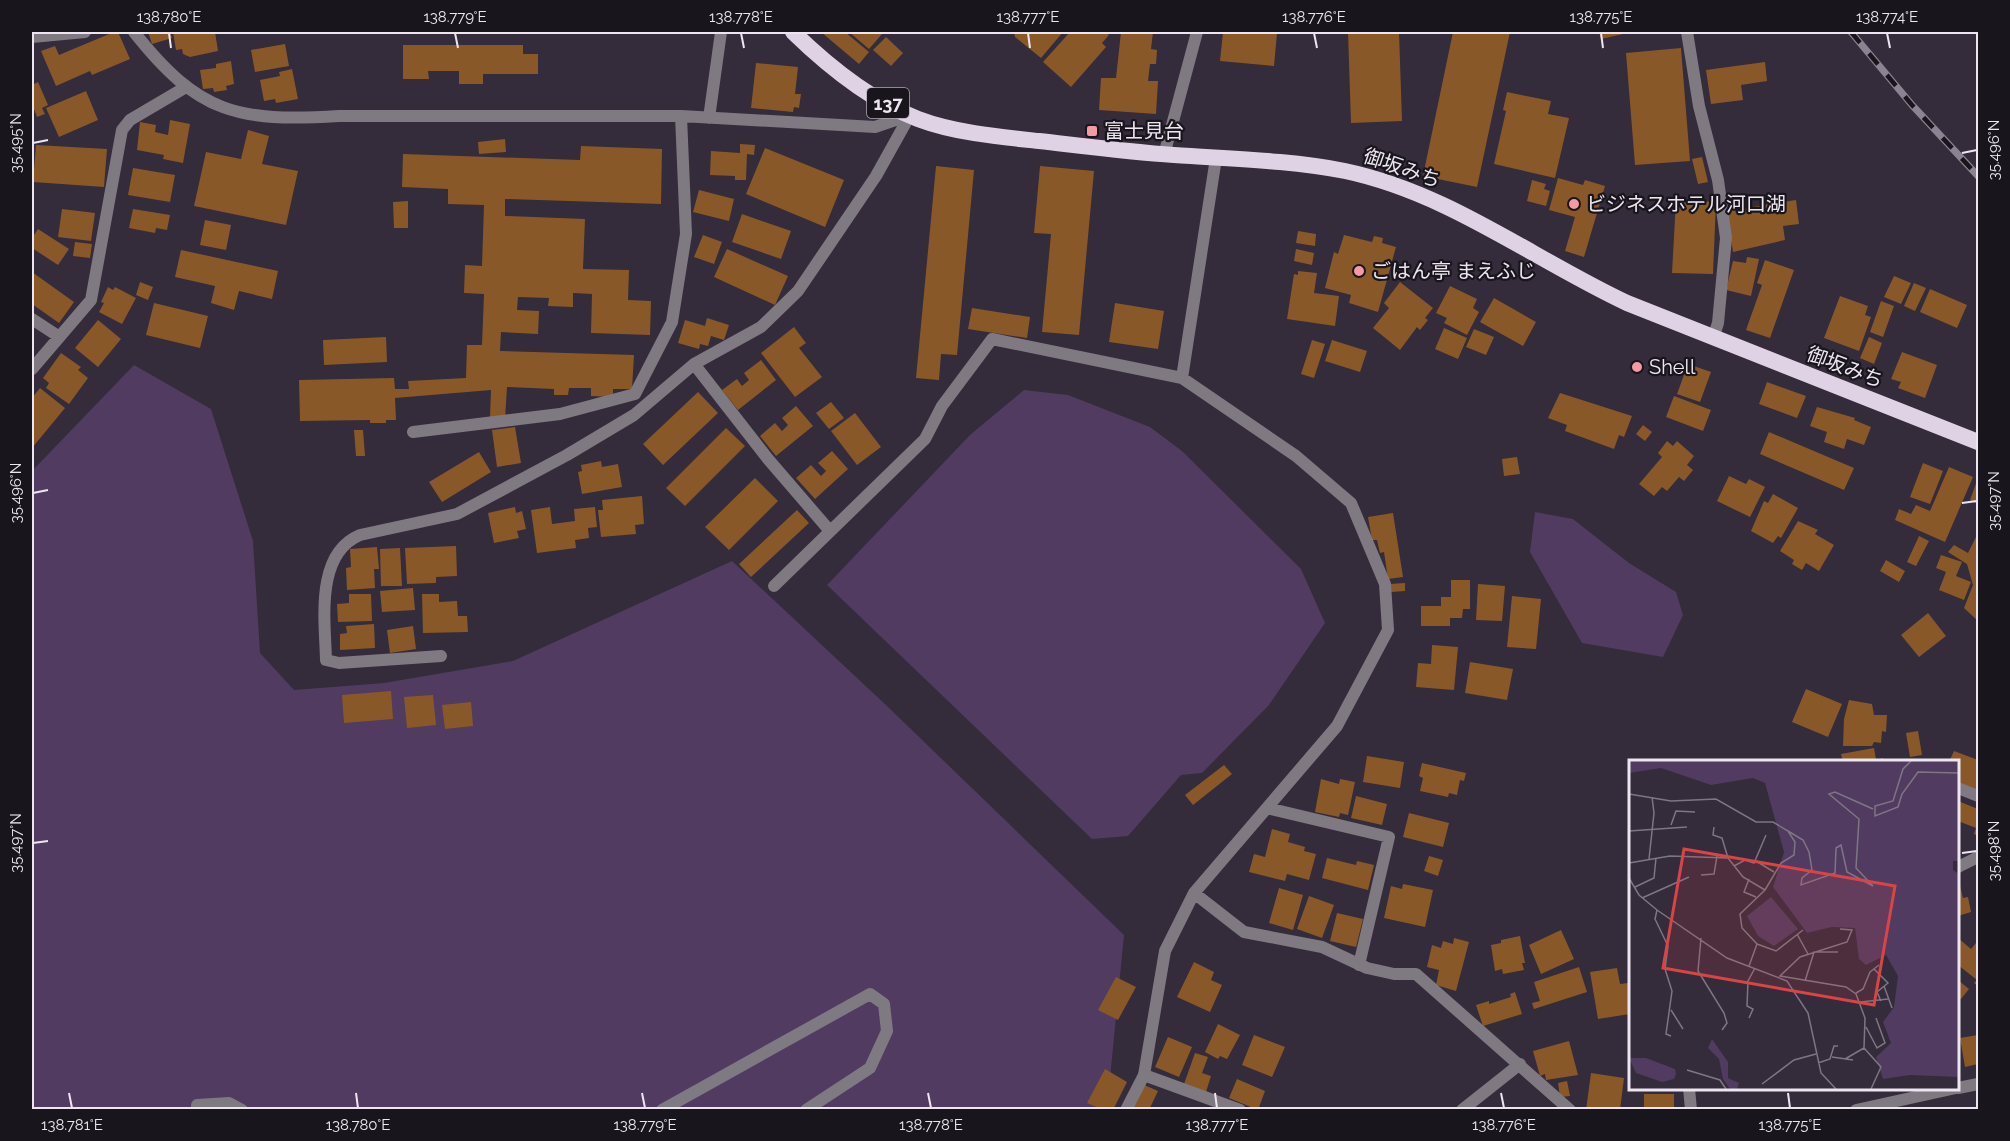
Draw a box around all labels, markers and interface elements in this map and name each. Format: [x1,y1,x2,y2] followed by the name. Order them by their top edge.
[137,8,201,26] text: 138.780°E
[423,8,487,26] text: 138.779°E
[709,8,773,26] text: 138.778°E
[997,8,1060,26] text: 138.777°E
[1282,8,1346,26] text: 138.776°E
[1570,8,1632,26] text: 138.775°E
[1856,8,1918,26] text: 138.774°E
[867,88,909,118] road number: 137
[7,113,25,173] text: 35.495°N
[1104,119,1184,143] place label: 富士見台
[1985,120,2003,180] text: 35.496°N
[1085,124,1099,138] marker: 富士見台
[1360,144,1444,192] street label: 御坂みち
[1586,192,1786,216] place label: ビジネスホテル河口湖
[1567,197,1581,211] marker: ビジネスホテル河口湖
[1371,259,1536,283] place label: ごはん亭 まえふじ
[1352,264,1366,278] marker: ごはん亭 まえふじ
[1803,341,1887,393] street label: 御坂みち
[1649,355,1696,379] place label: Shell
[1630,360,1644,374] marker: Shell
[7,463,25,523] text: 35.496°N
[1985,471,2003,531] text: 35.497°N
[1629,760,1959,1090] inset map
[7,813,25,873] text: 35.497°N
[1985,821,2003,881] text: 35.498°N
[41,1116,103,1134] text: 138.781°E
[326,1116,390,1134] text: 138.780°E
[613,1116,677,1134] text: 138.779°E
[899,1116,963,1134] text: 138.778°E
[1186,1116,1249,1134] text: 138.777°E
[1472,1116,1536,1134] text: 138.776°E
[1759,1116,1821,1134] text: 138.775°E

